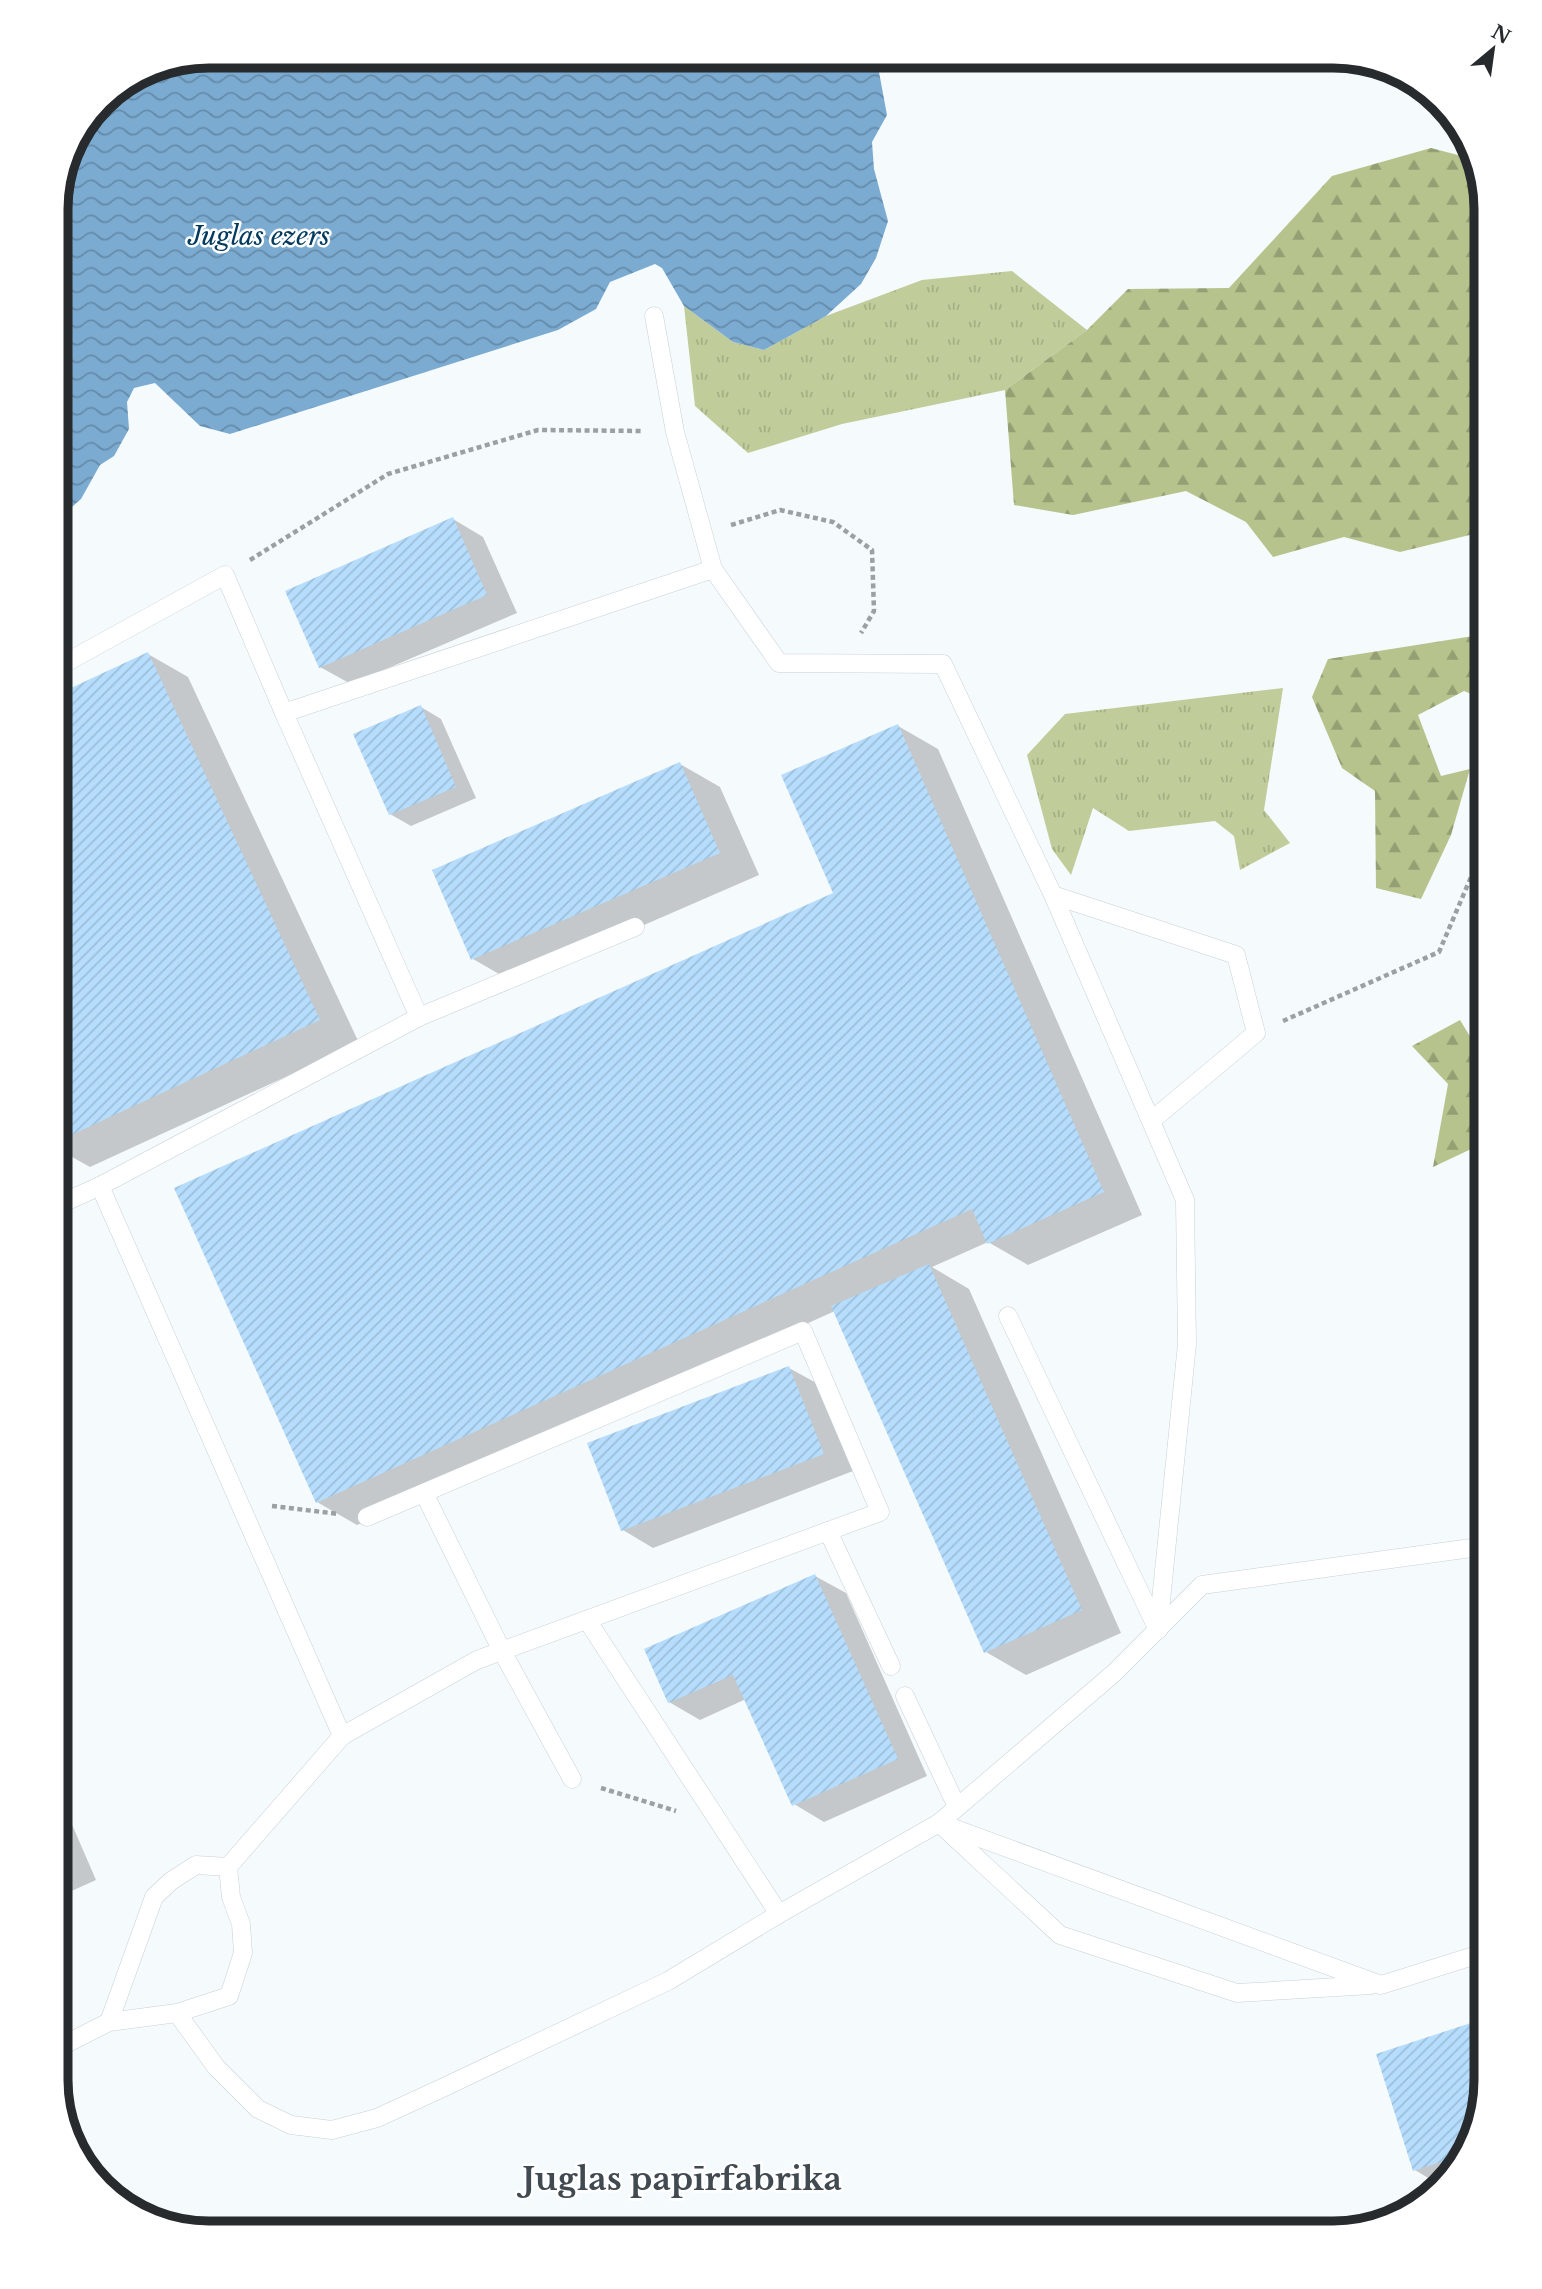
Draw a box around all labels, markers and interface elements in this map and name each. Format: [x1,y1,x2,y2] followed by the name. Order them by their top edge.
[1458,14,1528,84] north arrow
[1488,20,1515,49] text: N
[187,220,330,252] water label: Juglas ezers
[516,2159,842,2199] district label: Juglas papīrfabrika

